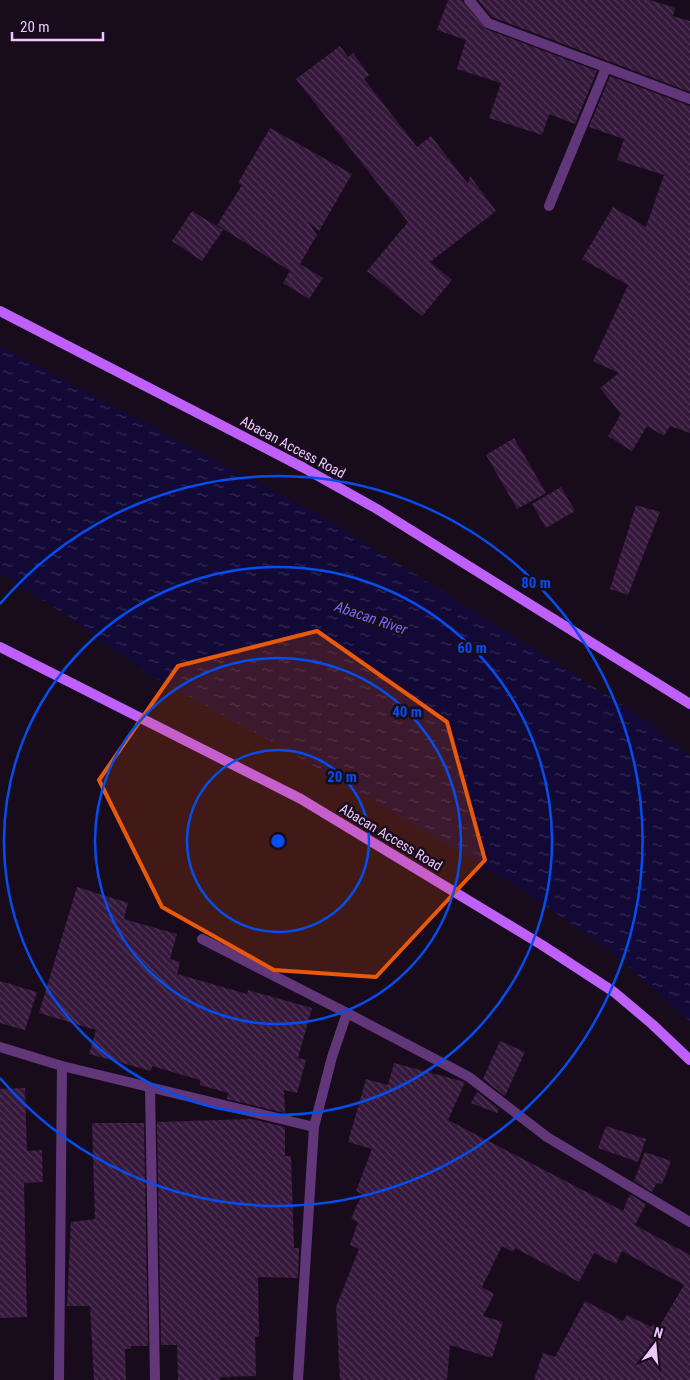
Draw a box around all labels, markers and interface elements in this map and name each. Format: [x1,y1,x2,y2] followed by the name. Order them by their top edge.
[12,10,104,42] scale bar
[20,18,50,36] text: 20 m
[238,413,348,481] street label: Abacan Access Road
[521,574,551,592] text: 80 m
[332,597,410,639] water label: Abacan River
[457,639,487,657] text: 60 m
[392,703,422,721] text: 40 m
[327,768,357,786] text: 20 m
[337,800,445,874] street label: Abacan Access Road
[269,832,287,850] centre of rings
[630,1320,680,1370] north arrow
[652,1324,665,1341] text: N

